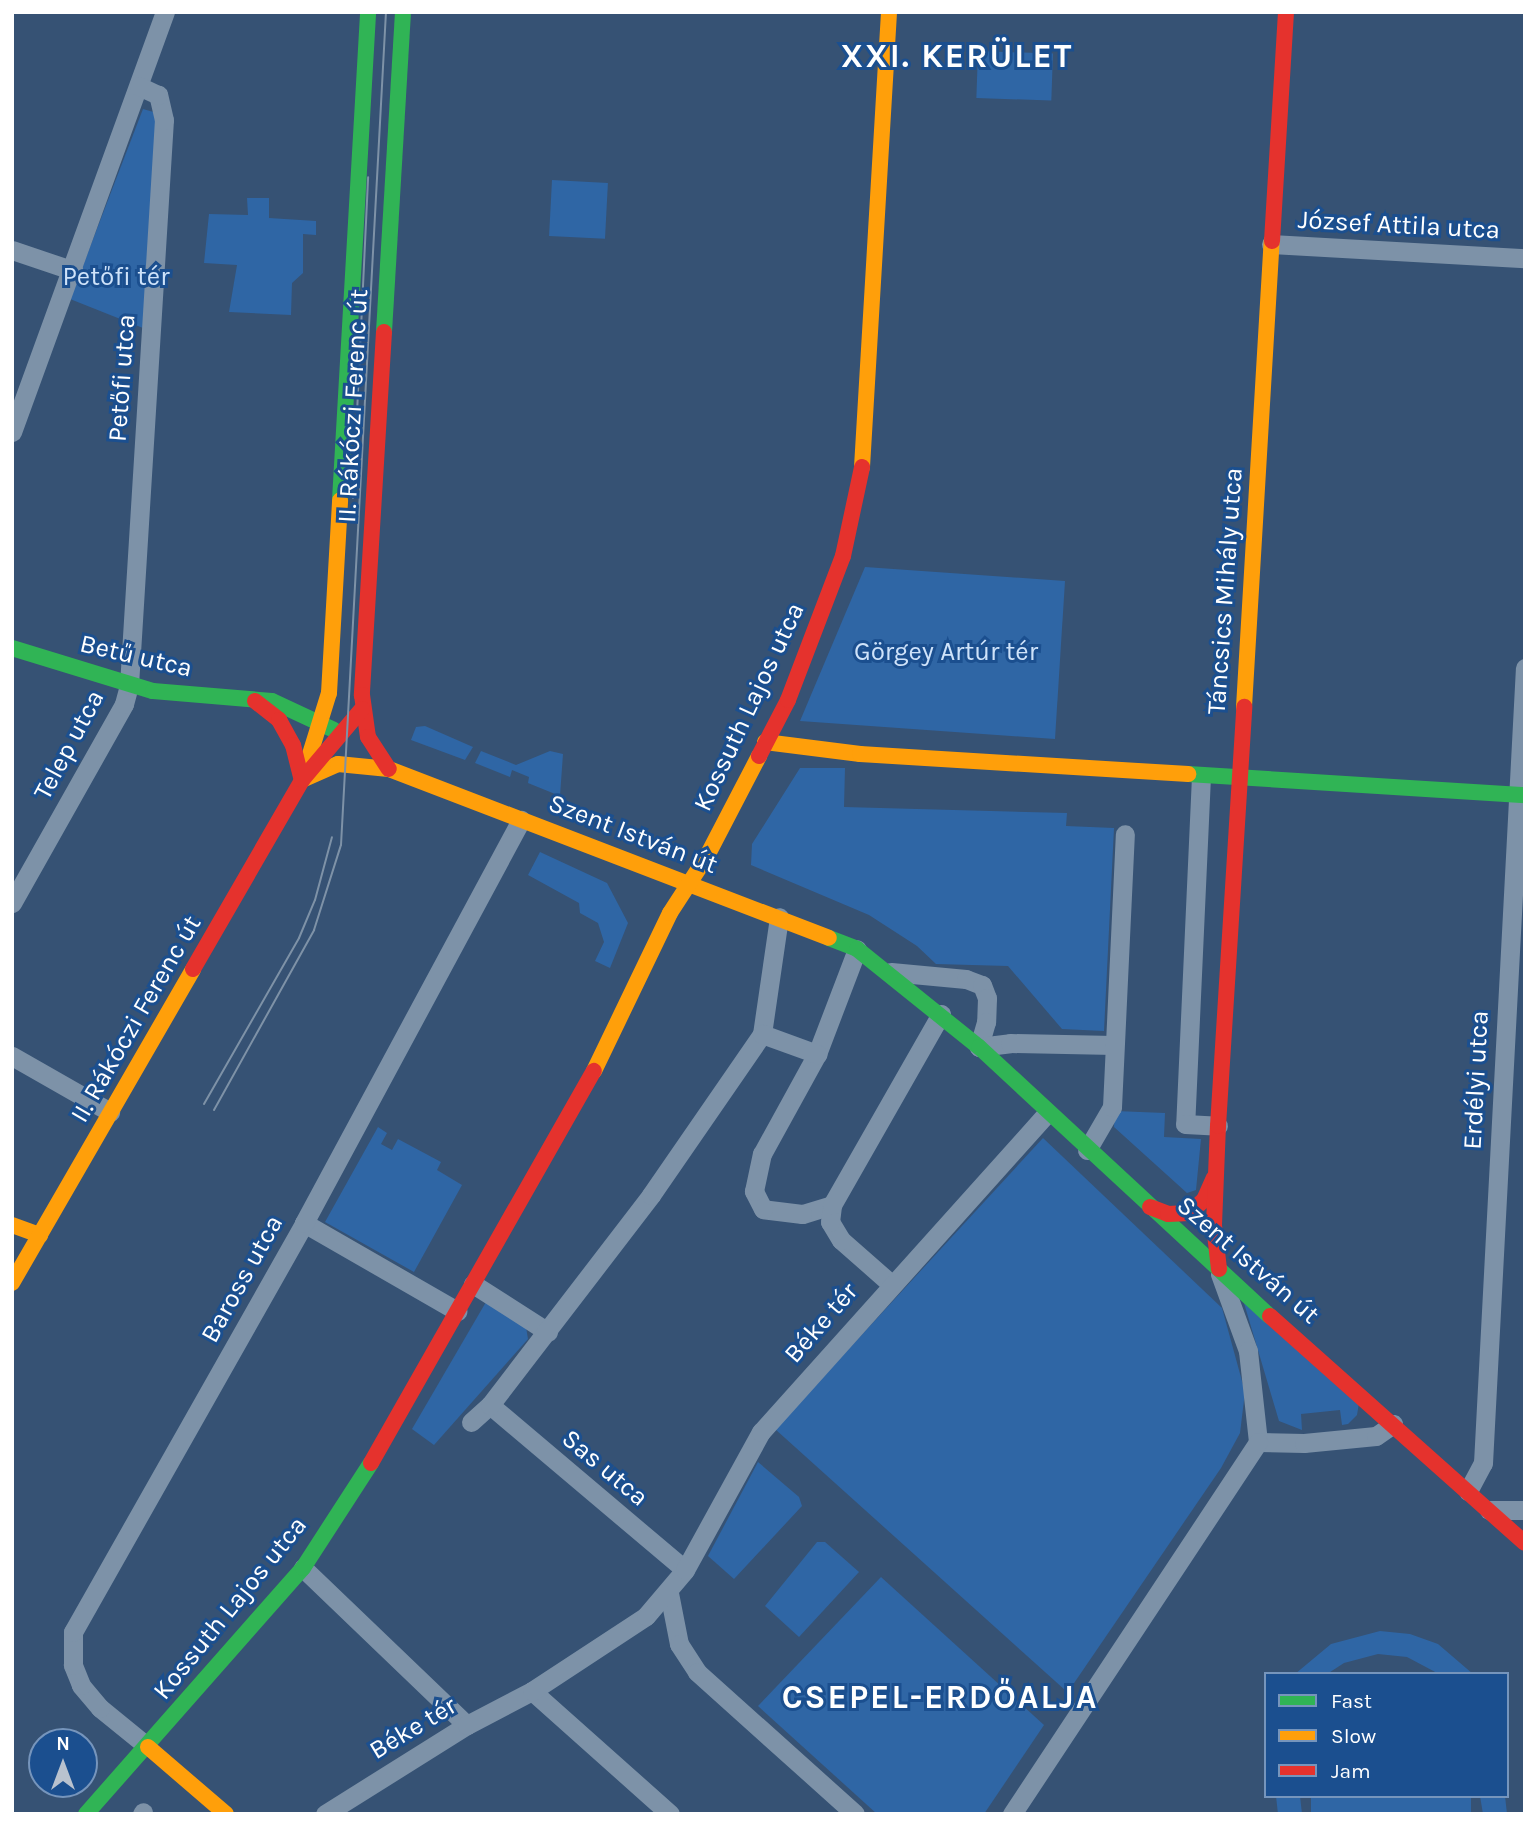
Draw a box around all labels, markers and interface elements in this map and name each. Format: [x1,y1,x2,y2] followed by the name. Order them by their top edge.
[842,37,1072,77] district label: XXI. KERÜLET
[1297,204,1501,246] street label: József Attila utca
[62,261,170,293] park label: Petőfi tér
[331,288,375,524] street label: II. Rákóczi Ferenc út
[102,313,142,443] street label: Petőfi utca
[1201,467,1249,715] street label: Táncsics Mihály utca
[687,598,811,816] street label: Kossuth Lajos utca
[77,628,195,684] street label: Betű utca
[854,636,1038,668] park label: Görgey Artúr tér
[27,685,111,805] street label: Telep utca
[544,787,722,881] street label: Szent István út
[64,910,208,1128] street label: II. Rákóczi Ferenc út
[1457,1010,1495,1150] street label: Erdélyi utca
[1170,1190,1326,1330] street label: Szent István út
[194,1210,290,1348] street label: Baross utca
[778,1276,864,1370] street label: Béke tér
[555,1423,655,1513] street label: Sas utca
[147,1510,313,1706] street label: Kossuth Lajos utca
[1264,1672,1509,1798] legend
[784,1678,1096,1718] district label: CSEPEL-ERDŐALJA
[1331,1689,1372,1713] text: Fast
[364,1690,462,1766] street label: Béke tér
[1331,1724,1376,1748] text: Slow
[28,1728,98,1798] north arrow
[56,1733,70,1755] text: N
[1331,1759,1371,1783] text: Jam

